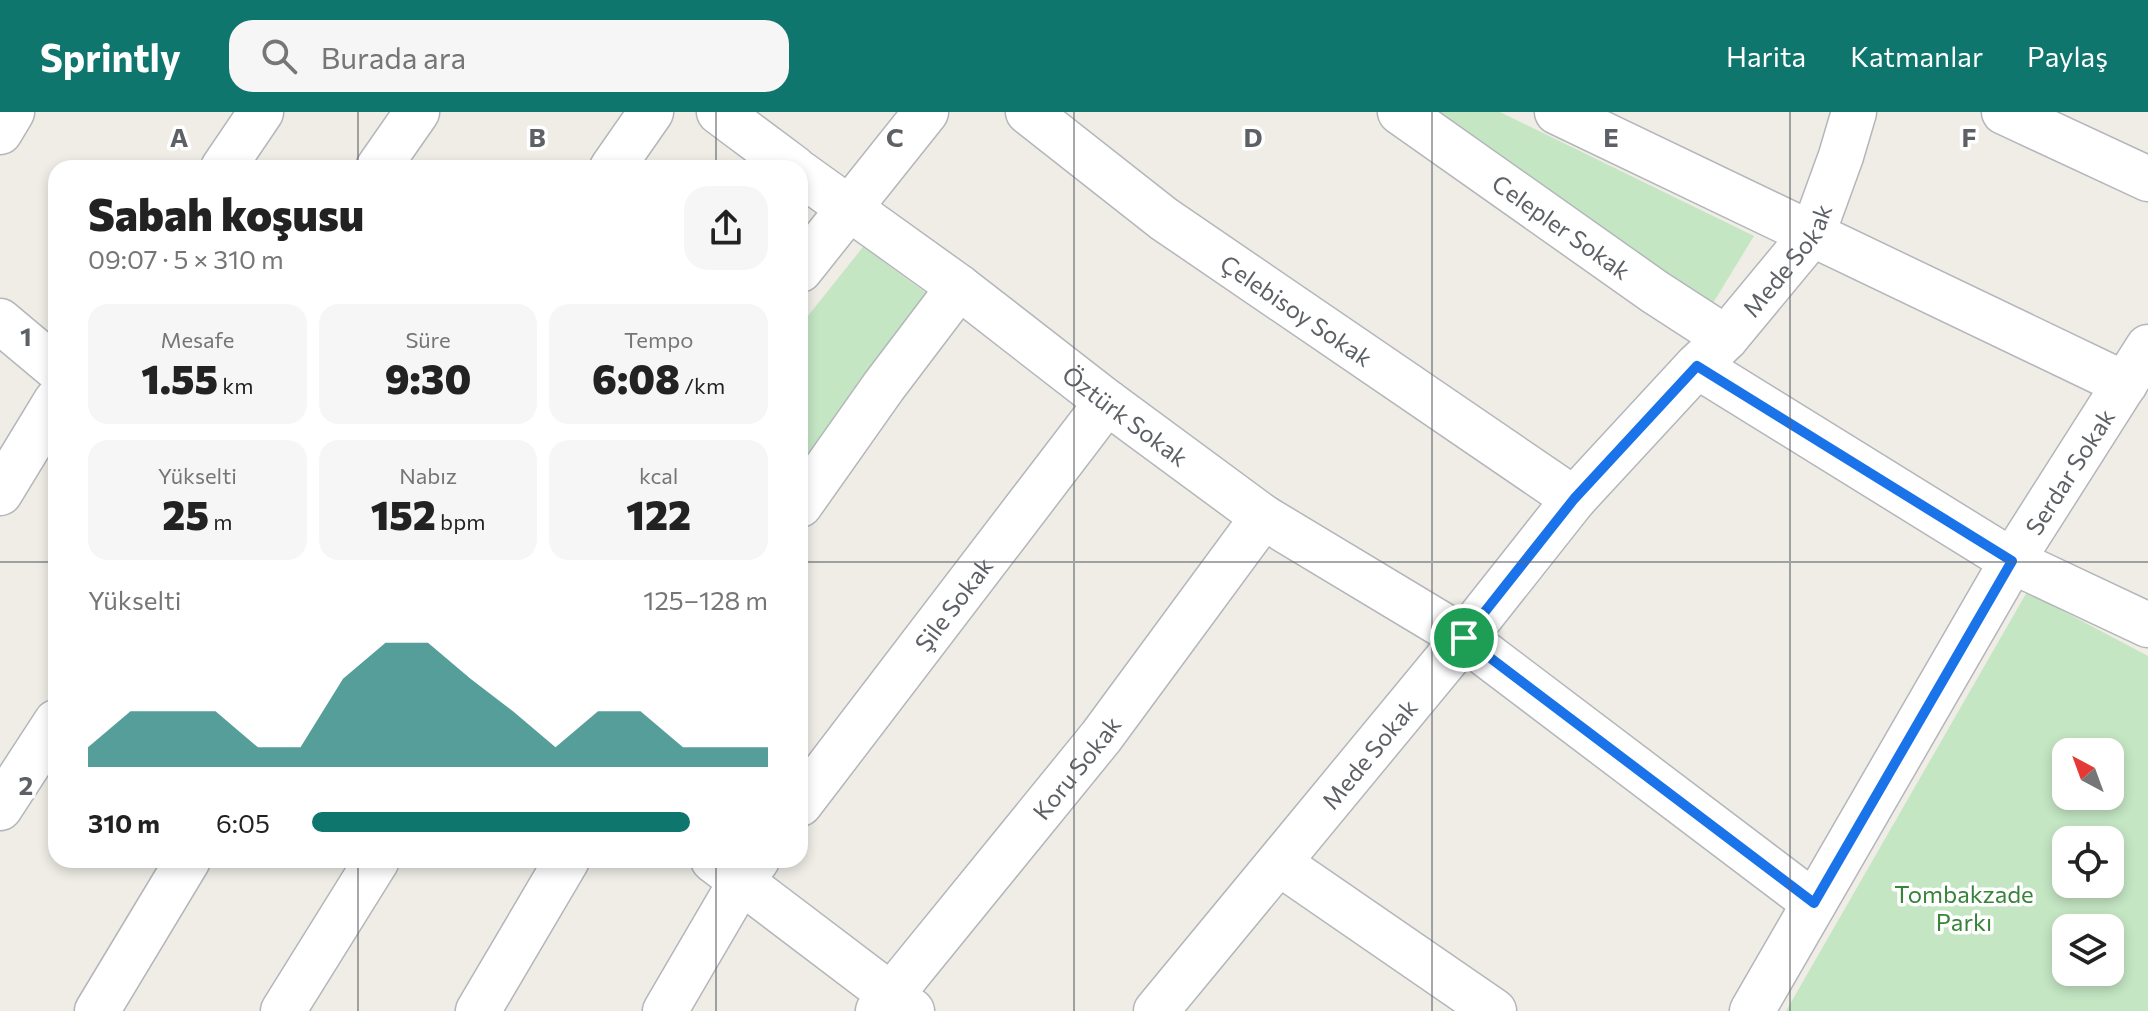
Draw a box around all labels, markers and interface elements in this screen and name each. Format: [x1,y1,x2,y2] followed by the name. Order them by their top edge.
[229,20,789,92] search box
[40,33,181,80] text: Sprintly
[257,34,301,78] icon: search
[321,38,466,75] text: Burada ara
[1726,39,1806,73] text: Harita
[1850,39,1983,73] text: Katmanlar
[2027,39,2108,73] text: Paylaş
[170,121,189,152] text: A
[528,121,546,152] text: B
[886,121,904,152] text: C
[1243,121,1263,152] text: D
[1603,121,1619,152] text: E
[1961,121,1977,152] text: F
[1487,168,1636,285] street label: Celepler Sokak
[88,186,364,240] text: Sabah koşusu
[684,186,768,270] button: share
[1736,200,1837,322] street label: Mede Sokak
[88,243,284,274] text: 09:07 · 5 × 310 m
[1216,248,1378,372] street label: Çelebisoy Sokak
[20,320,32,351] text: 1
[160,326,234,353] text: Mesafe
[405,326,451,353] text: Süre
[624,326,693,353] text: Tempo
[141,353,218,402] text: 1.55
[385,353,471,402] text: 9:30
[592,353,680,402] text: 6:08
[1057,359,1194,471] street label: Öztürk Sokak
[218,372,253,399] text: km
[680,372,725,399] text: /km
[2018,403,2120,540] street label: Serdar Sokak
[158,462,237,489] text: Yükselti
[399,462,457,489] text: Nabız
[639,462,678,489] text: kcal
[162,489,209,538] text: 25
[371,489,436,538] text: 152
[626,489,691,538] text: 122
[209,508,232,535] text: m
[436,508,485,535] text: bpm
[908,551,998,656] street label: Şile Sokak
[88,584,181,615] text: Yükselti
[643,584,768,615] text: 125–128 m
[1430,604,1498,672] pin
[1442,616,1486,660] icon: arrive
[1315,693,1422,814] street label: Mede Sokak
[1026,710,1126,825] street label: Koru Sokak
[2052,738,2124,810] north arrow
[2052,738,2124,986] map controls
[19,769,33,800] text: 2
[88,807,160,838] text: 310 m
[216,807,270,838] text: 6:05
[2052,826,2124,898] button: locate
[1894,879,2034,936] park label: Tombakzade Parkı
[2052,914,2124,986] button: layers

